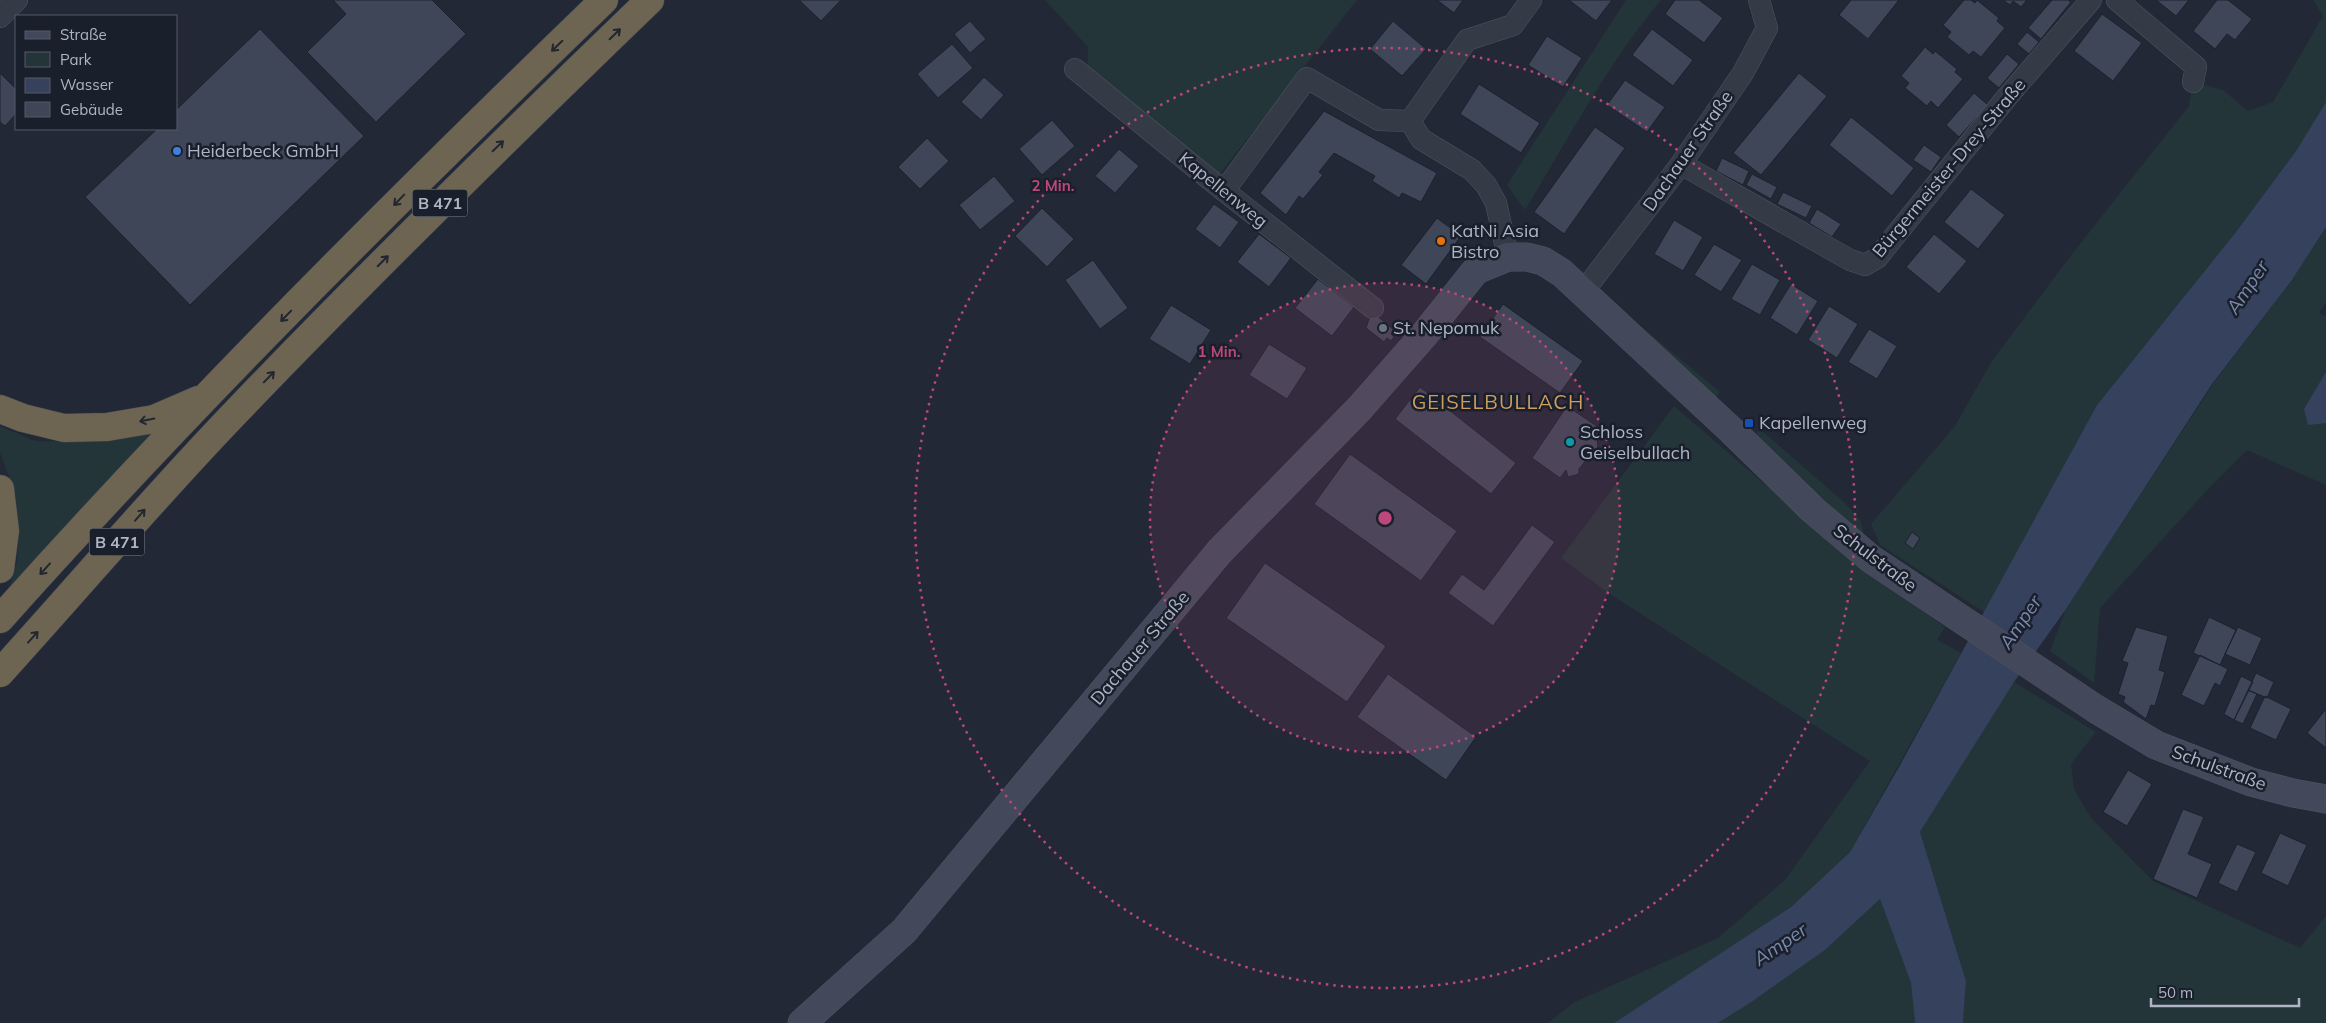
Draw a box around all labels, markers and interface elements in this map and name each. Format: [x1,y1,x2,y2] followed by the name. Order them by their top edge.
[15,15,178,130] legend
[60,25,107,44] text: Straße
[609,28,621,40] one-way arrow
[550,40,563,52] one-way arrow
[60,50,92,69] text: Park
[1867,73,2030,262] street label: Bürgermeister-Drey-Straße
[60,75,114,94] text: Wasser
[1637,86,1738,215] street label: Dachauer Straße
[60,100,123,119] text: Gebäude
[187,139,339,162] place label: Heiderbeck GmbH
[492,140,504,152] one-way arrow
[171,145,183,157] marker: Heiderbeck GmbH
[1174,147,1272,232] street label: Kapellenweg
[1032,176,1074,195] text: 2 Min.
[412,190,468,217] road number: B 471
[393,194,405,206] one-way arrow
[1451,219,1539,263] place label: KatNi Asia Bistro
[1435,235,1447,247] marker: KatNi Asia Bistro
[377,255,389,267] one-way arrow
[2220,255,2274,319] water label: Amper
[280,310,292,322] one-way arrow
[1393,316,1500,339] place label: St. Nepomuk
[1377,322,1389,334] marker: St. Nepomuk
[1198,342,1240,361] text: 1 Min.
[263,371,276,383] one-way arrow
[1412,389,1584,414] district label: GEISELBULLACH
[1759,411,1867,434] place label: Kapellenweg
[139,416,155,425] one-way arrow
[1743,417,1755,429] marker: Kapellenweg
[1580,420,1690,464] place label: Schloss Geiselbullach
[1564,436,1576,448] marker: Schloss Geiselbullach
[134,509,145,522] one-way arrow
[1376,509,1394,527] centre of rings
[1829,519,1922,597] street label: Schulstraße
[90,528,144,556] road number: B 471
[39,562,51,575] one-way arrow
[1085,586,1194,709] street label: Dachauer Straße
[1993,590,2047,654] water label: Amper
[27,630,39,643] one-way arrow
[2169,740,2270,795] street label: Schulstraße
[1748,917,1812,971] water label: Amper
[2151,976,2298,1008] scale bar
[2158,983,2193,1002] text: 50 m

